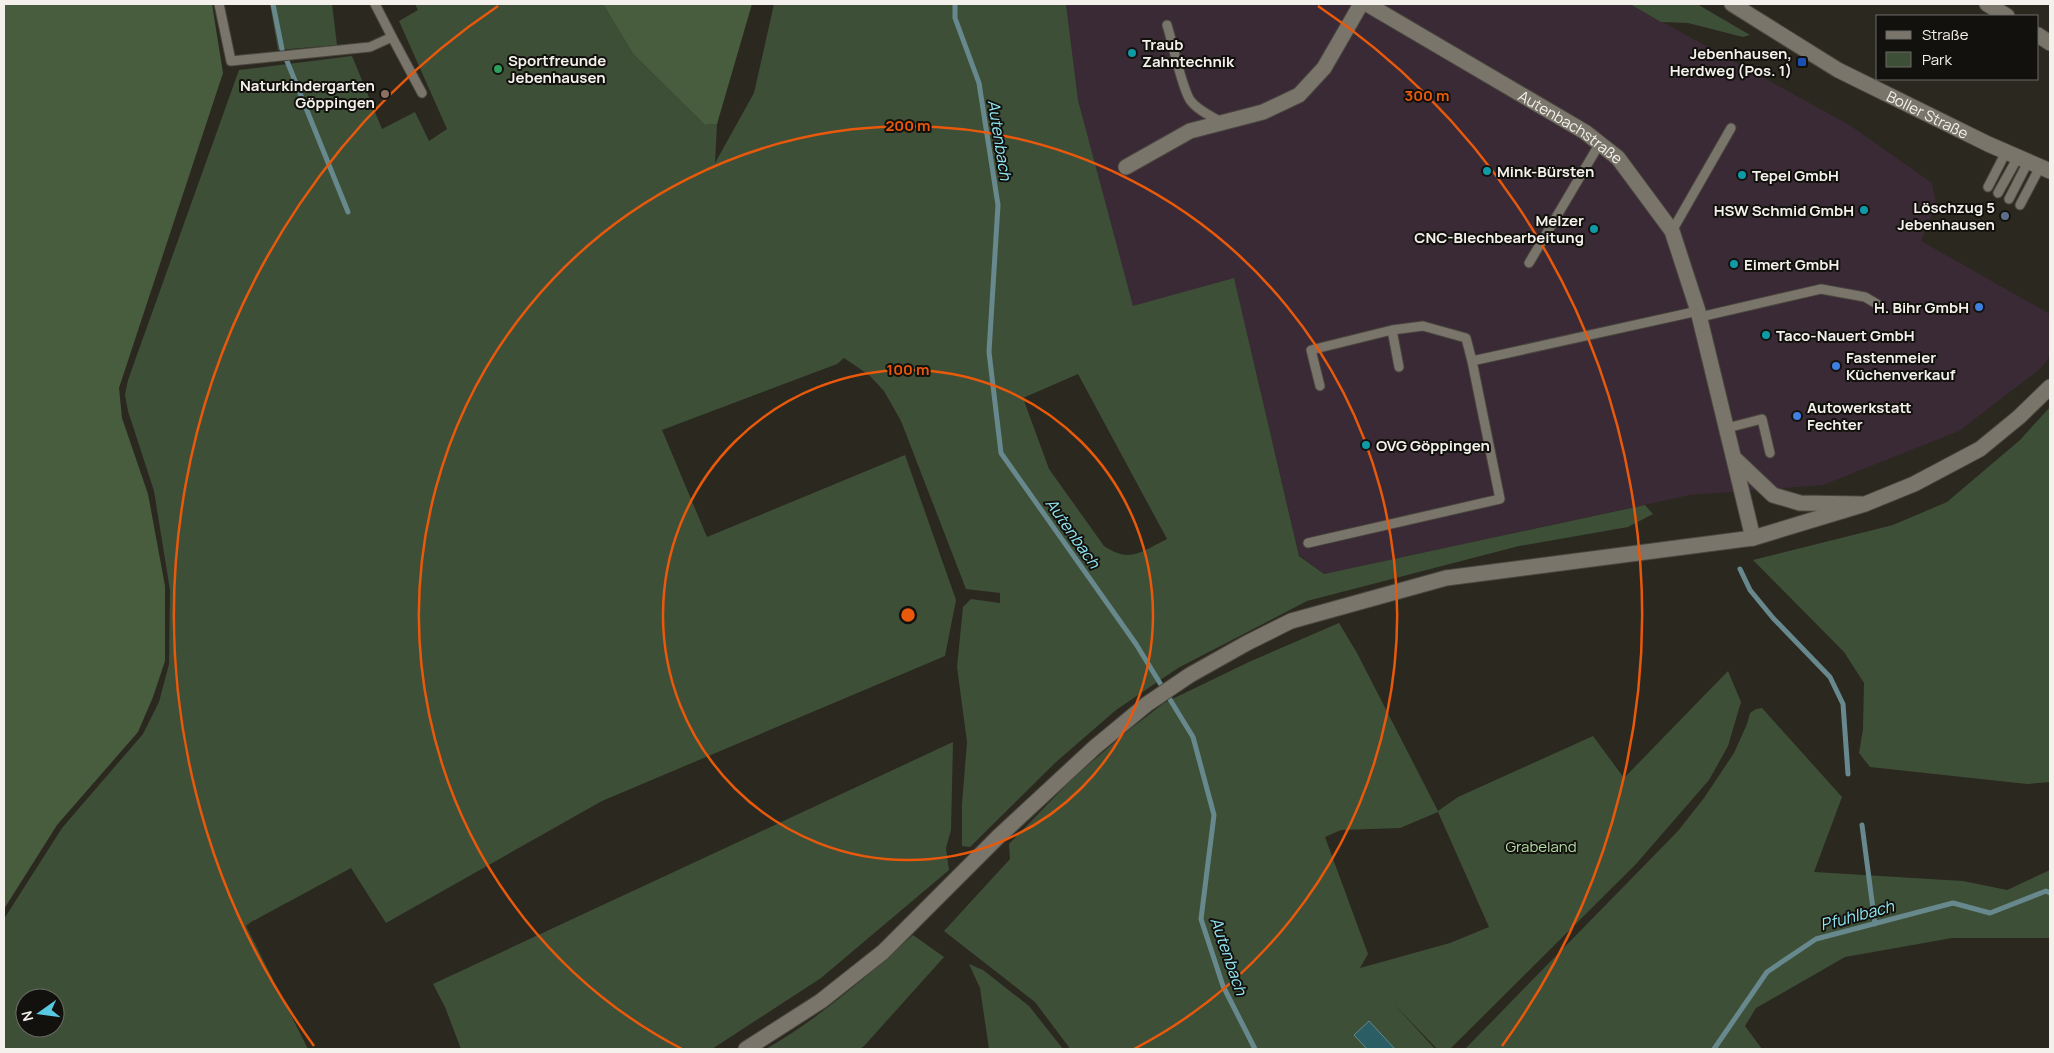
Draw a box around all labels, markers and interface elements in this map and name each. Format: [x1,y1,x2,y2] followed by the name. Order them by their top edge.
[1876,15,2039,80] legend
[1922,24,1969,45] text: Straße
[1142,34,1235,72] place label: Traub Zahntechnik
[1670,43,1792,81] place label: Jebenhausen, Herdweg (Pos. 1)
[1126,47,1138,59] marker: Traub Zahntechnik
[1922,49,1952,70] text: Park
[508,50,606,88] place label: Sportfreunde Jebenhausen
[1796,56,1808,68] marker: Jebenhausen, Herdweg (Pos. 1)
[492,63,504,75] marker: Sportfreunde Jebenhausen
[240,75,375,113] place label: Naturkindergarten Göppingen
[1405,85,1449,106] text: 300 m
[1515,85,1628,169] street label: Autenbachstraße
[1883,85,1972,143] street label: Boller Straße
[379,88,391,100] marker: Naturkindergarten Göppingen
[983,98,1017,182] water label: Autenbach
[885,115,931,136] text: 200 m
[1497,161,1594,182] place label: Mink-Bürsten
[1481,165,1493,177] marker: Mink-Bürsten
[1752,165,1839,186] place label: Tepel GmbH
[1736,169,1748,181] marker: Tepel GmbH
[1897,197,1995,235] place label: Löschzug 5 Jebenhausen
[1714,200,1854,221] place label: HSW Schmid GmbH
[1858,204,1870,216] marker: HSW Schmid GmbH
[1414,210,1584,248] place label: Melzer CNC-Blechbearbeitung
[1999,210,2011,222] marker: Löschzug 5 Jebenhausen
[1588,223,1600,235] marker: Melzer CNC-Blechbearbeitung
[1744,254,1839,275] place label: Eimert GmbH
[1728,258,1740,270] marker: Eimert GmbH
[1874,297,1969,318] place label: H. Bihr GmbH
[1973,301,1985,313] marker: H. Bihr GmbH
[1776,325,1915,346] place label: Taco-Nauert GmbH
[1760,329,1772,341] marker: Taco-Nauert GmbH
[1846,347,1956,385] place label: Fastenmeier Küchenverkauf
[887,359,929,380] text: 100 m
[1830,360,1842,372] marker: Fastenmeier Küchenverkauf
[1807,397,1912,435] place label: Autowerkstatt Fechter
[1791,410,1803,422] marker: Autowerkstatt Fechter
[1376,435,1490,456] place label: OVG Göppingen
[1360,439,1372,451] marker: OVG Göppingen
[1041,493,1106,573] water label: Autenbach
[899,606,917,624] centre of rings
[1505,836,1577,857] park label: Grabeland
[1818,894,1897,935] water label: Pfuhlbach
[1205,914,1253,998] water label: Autenbach
[15,988,65,1038] north arrow
[16,1009,37,1023] text: N

